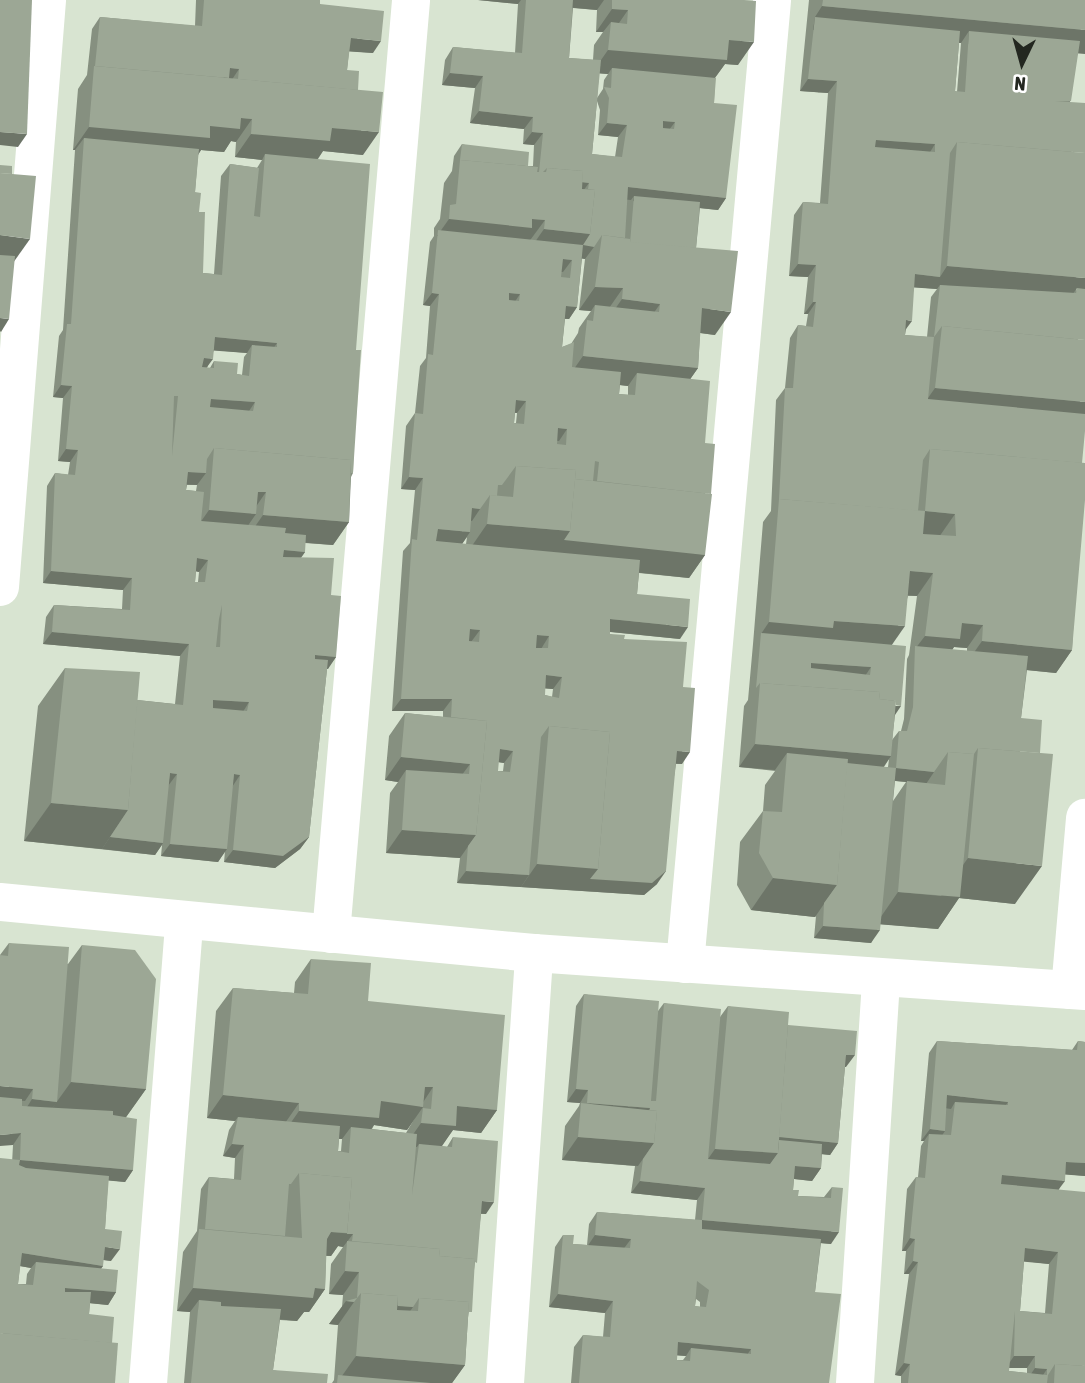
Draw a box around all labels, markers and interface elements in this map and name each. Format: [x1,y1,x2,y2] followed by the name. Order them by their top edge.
[987,28,1057,98] north arrow
[1014,72,1027,95] text: N

